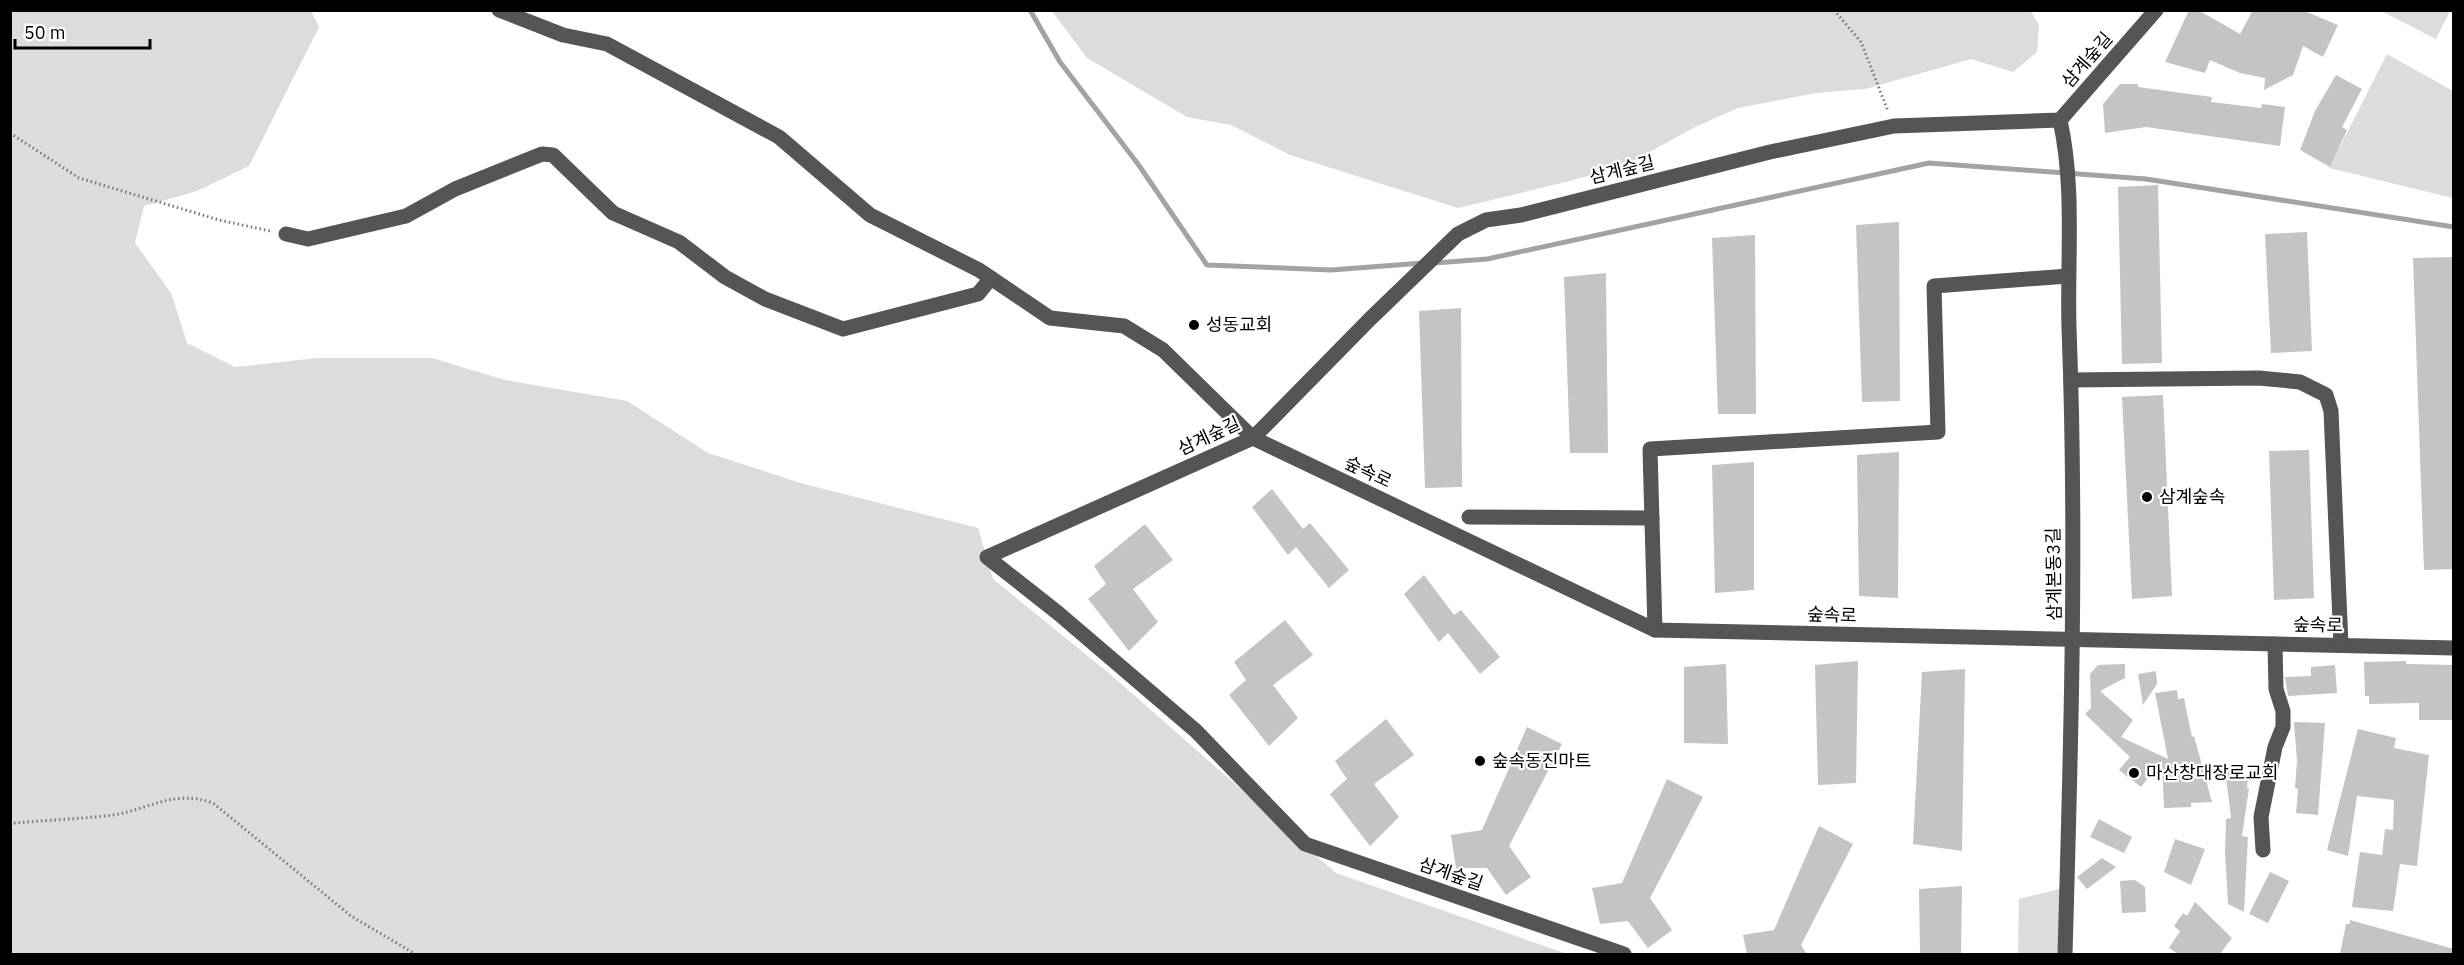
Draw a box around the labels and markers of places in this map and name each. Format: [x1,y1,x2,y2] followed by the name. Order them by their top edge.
[1206,313,1272,336] place label: 성동교회
[1187,318,1201,332] marker: 성동교회
[2159,485,2225,508] place label: 삼계숲속
[2140,490,2154,504] marker: 삼계숲속
[1492,749,1591,772] place label: 숲속동진마트
[1473,754,1487,768] marker: 숲속동진마트
[2146,761,2278,784] place label: 마산창대장로교회
[2127,766,2141,780] marker: 마산창대장로교회

